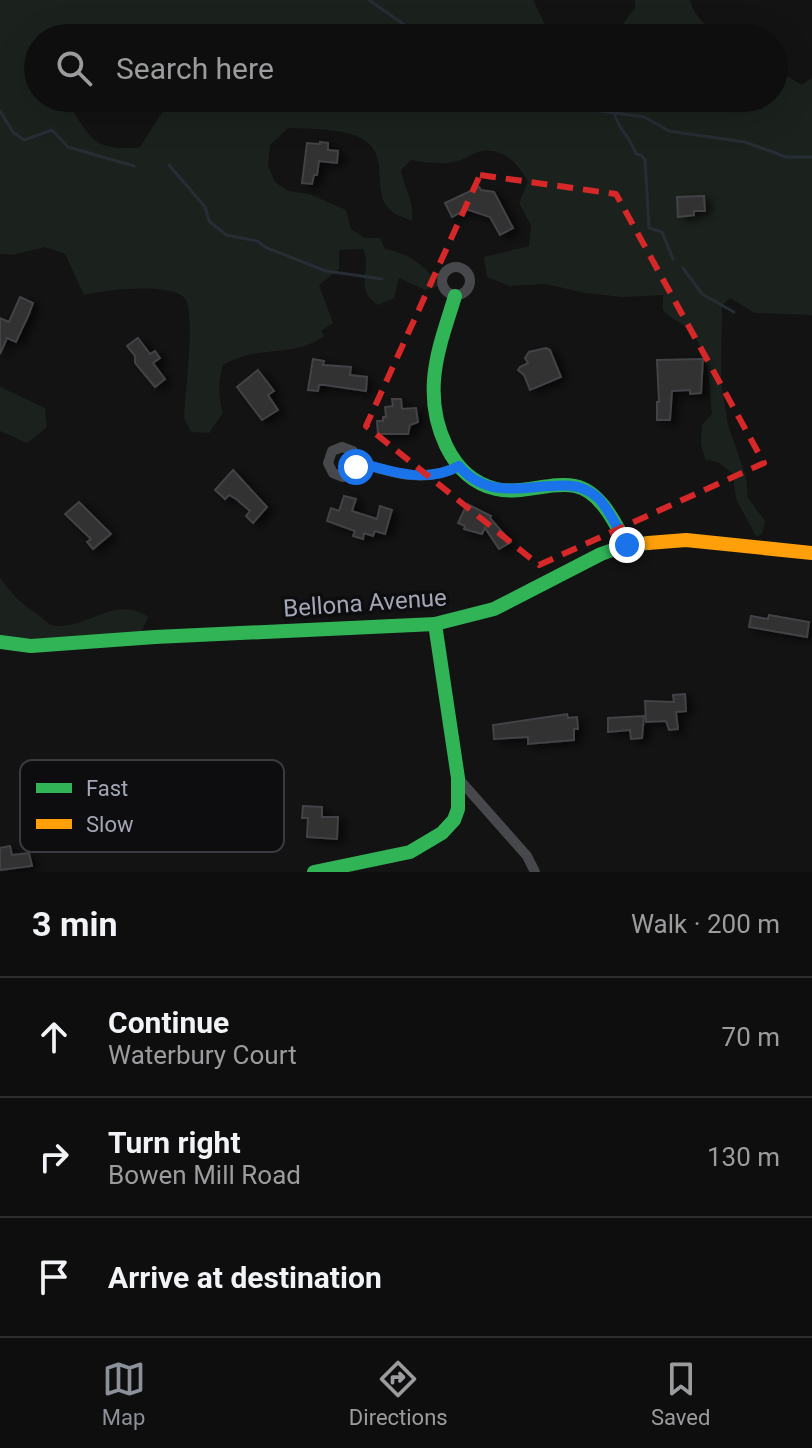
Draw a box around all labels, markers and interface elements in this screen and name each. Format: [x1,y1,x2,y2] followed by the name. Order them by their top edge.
[24,24,788,112] search box
[52,46,96,90] icon: search
[116,51,274,86] text: Search here
[338,449,374,485] route start
[609,527,645,563] route end
[282,583,448,623] street label: Bellona Avenue
[20,760,284,852] legend
[86,776,128,801] text: Fast
[86,812,134,837] text: Slow
[32,904,117,944] text: 3 min
[631,909,780,939] text: Walk · 200 m
[108,1005,229,1040] text: Continue
[32,1015,76,1059] icon: ahead
[722,1022,780,1052] text: 70 m
[108,1040,297,1070] text: Waterbury Court
[108,1125,241,1160] text: Turn right
[32,1135,76,1179] icon: right
[707,1142,780,1172] text: 130 m
[108,1160,301,1190] text: Bowen Mill Road
[32,1255,76,1299] icon: arrive
[108,1260,382,1295] text: Arrive at destination
[102,1357,146,1430] tab: Map
[349,1357,448,1430] tab: Directions
[651,1357,710,1430] tab: Saved

